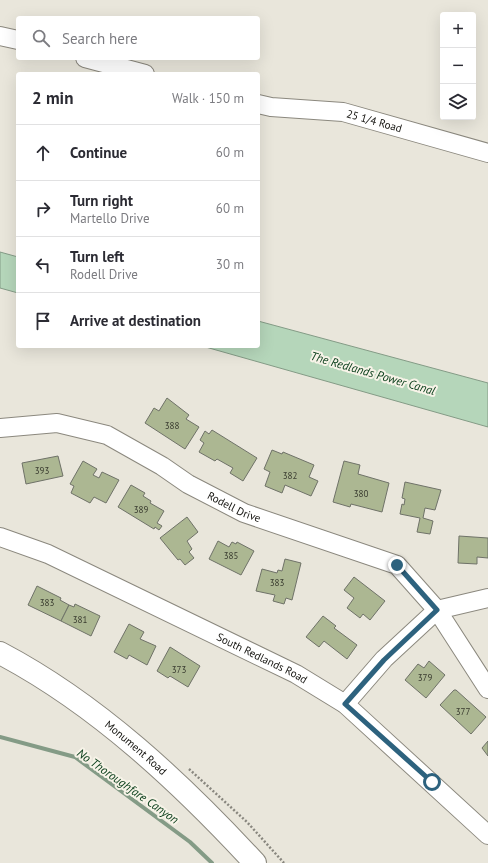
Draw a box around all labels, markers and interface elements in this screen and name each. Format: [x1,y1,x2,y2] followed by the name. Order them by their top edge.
[440,12,476,120] map controls
[440,12,476,48] button: +
[16,16,260,60] search box
[30,27,52,49] icon: search
[62,29,138,48] text: Search here
[440,48,476,84] button: −
[440,84,476,120] button: layers
[32,87,73,109] text: 2 min
[172,90,244,107] text: Walk · 150 m
[345,106,404,135] street label: 25 1/4 Road
[32,142,54,164] icon: ahead
[70,143,127,162] text: Continue
[216,144,244,161] text: 60 m
[70,191,133,210] text: Turn right
[32,198,54,220] icon: right
[216,200,244,217] text: 60 m
[70,210,150,227] text: Martello Drive
[70,247,124,266] text: Turn left
[32,254,54,276] icon: left
[216,256,244,273] text: 30 m
[70,266,138,283] text: Rodell Drive
[32,310,54,332] icon: arrive
[70,311,201,330] text: Arrive at destination
[309,348,438,398] water label: The Redlands Power Canal
[165,420,179,431] house number: 388
[35,465,49,476] house number: 393
[283,470,297,481] house number: 382
[205,488,263,525] street label: Rodell Drive
[354,488,368,499] house number: 380
[134,504,148,515] house number: 389
[224,550,238,561] house number: 385
[388,556,406,574] route end
[270,577,284,588] house number: 383
[40,597,54,608] house number: 383
[73,614,87,625] house number: 381
[214,630,310,686] street label: South Redlands Road
[172,664,186,675] house number: 373
[418,672,432,683] house number: 379
[456,706,470,717] house number: 377
[102,717,170,778] street label: Monument Road
[74,745,182,827] water label: No Thoroughfare Canyon
[423,773,441,791] route start

